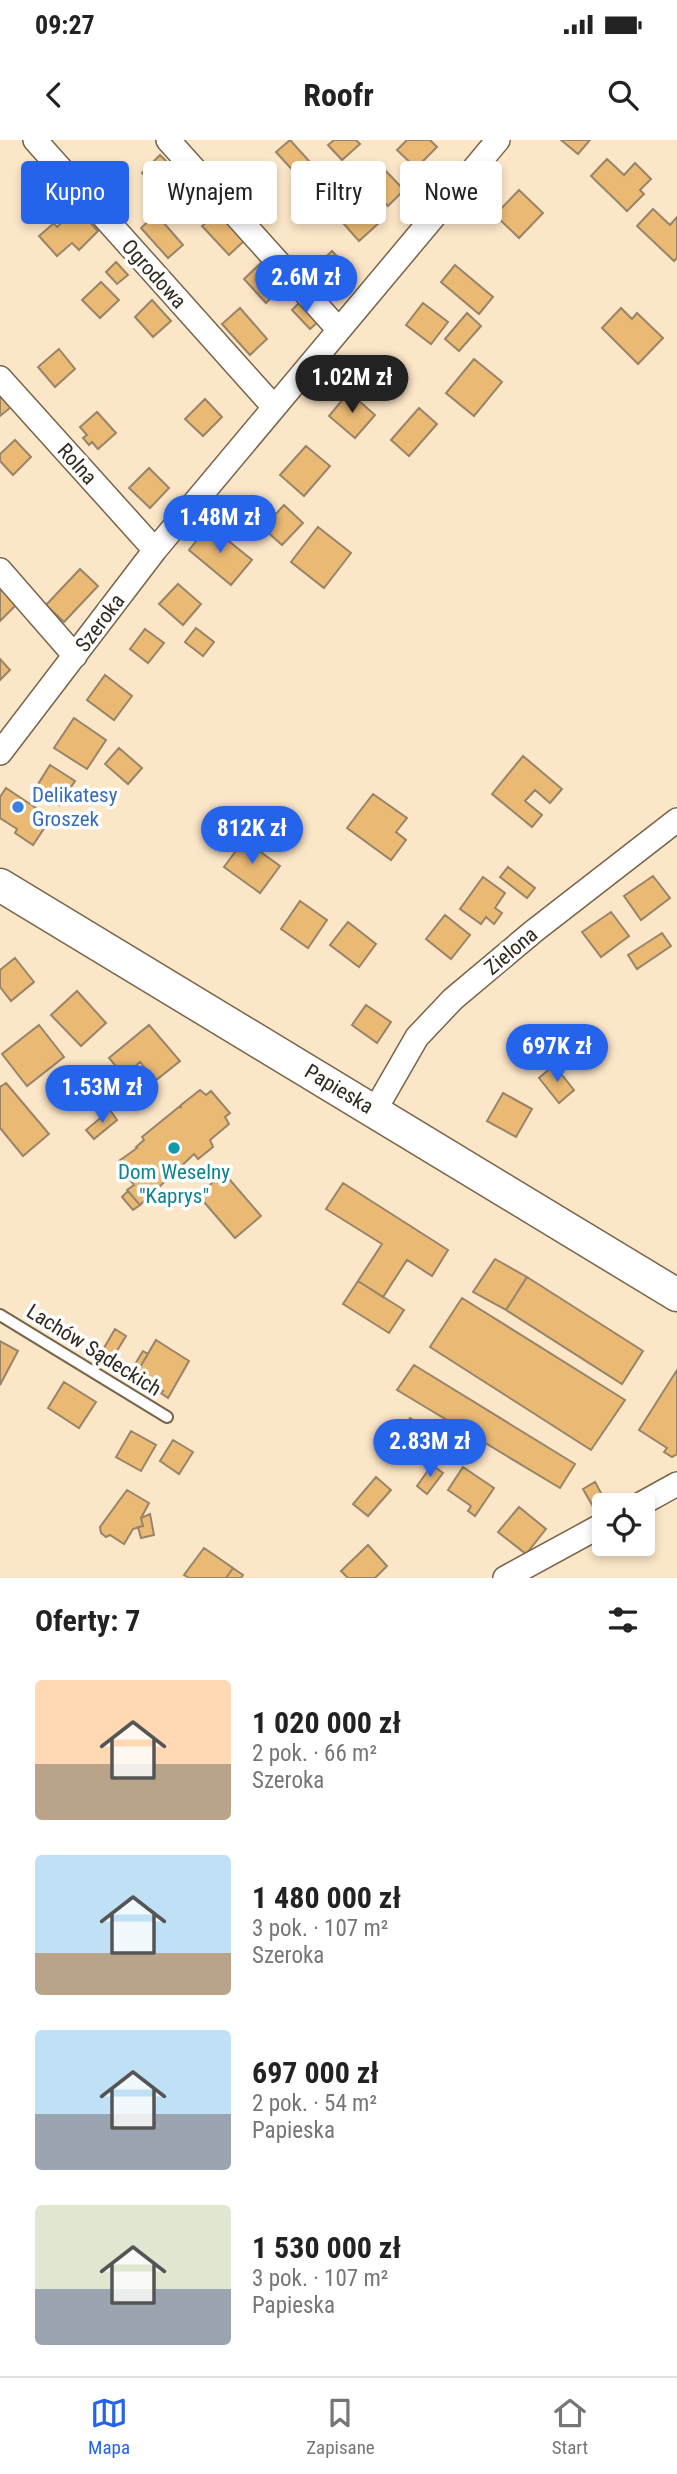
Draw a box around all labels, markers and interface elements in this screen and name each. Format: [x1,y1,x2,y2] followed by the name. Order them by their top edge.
[35,10,95,40] text: 09:27
[35,76,73,114] icon: back
[303,76,374,114] text: Roofr
[604,76,642,114] icon: search
[21,161,129,224] chip: Kupno
[143,161,277,224] chip: Wynajem
[291,161,386,224] chip: Filtry
[400,161,502,224] chip: Nowe
[117,235,191,313] street label: Ogrodowa
[241,256,371,315] pin: 2.6M zł
[271,264,341,291] text: 2.6M zł
[280,356,424,415] pin: 1.02M zł
[311,364,393,391] text: 1.02M zł
[52,439,102,489] street label: Rolna
[148,496,292,555] pin: 1.48M zł
[179,504,261,531] text: 1.48M zł
[71,589,129,657] street label: Szeroka
[32,783,118,831] place label: Delikatesy Groszek
[10,799,26,815] marker: Delikatesy Groszek
[187,806,317,866] pin: 812K zł
[217,815,287,842] text: 812K zł
[480,922,542,980] street label: Zielona
[492,1024,622,1084] pin: 697K zł
[522,1033,592,1060] text: 697K zł
[300,1059,378,1119] street label: Papieska
[30,1066,174,1125] pin: 1.53M zł
[61,1074,143,1101] text: 1.53M zł
[166,1140,182,1156] marker: Dom Weselny "Kaprys"
[118,1160,230,1208] place label: Dom Weselny "Kaprys"
[22,1299,166,1401] street label: Lachów Sądeckich
[358,1420,502,1479] pin: 2.83M zł
[389,1428,471,1455] text: 2.83M zł
[592,1493,655,1556] map controls
[592,1493,655,1556] button: locate
[604,1601,642,1639] icon: filters
[35,1603,140,1638] text: Oferty: 7
[252,1705,401,1740] text: 1 020 000 zł
[91,1708,175,1792] icon: home
[252,1740,377,1767] text: 2 pok. · 66 m²
[252,1767,324,1794] text: Szeroka
[252,1880,401,1915] text: 1 480 000 zł
[91,1883,175,1967] icon: home
[252,1915,388,1942] text: 3 pok. · 107 m²
[252,1942,324,1969] text: Szeroka
[252,2055,379,2090] text: 697 000 zł
[91,2058,175,2142] icon: home
[252,2090,377,2117] text: 2 pok. · 54 m²
[252,2117,335,2144] text: Papieska
[252,2230,401,2265] text: 1 530 000 zł
[91,2233,175,2317] icon: home
[252,2265,388,2292] text: 3 pok. · 107 m²
[252,2292,335,2319] text: Papieska
[88,2394,130,2459] tab: Mapa
[306,2394,375,2459] tab: Zapisane
[551,2394,589,2459] tab: Start

